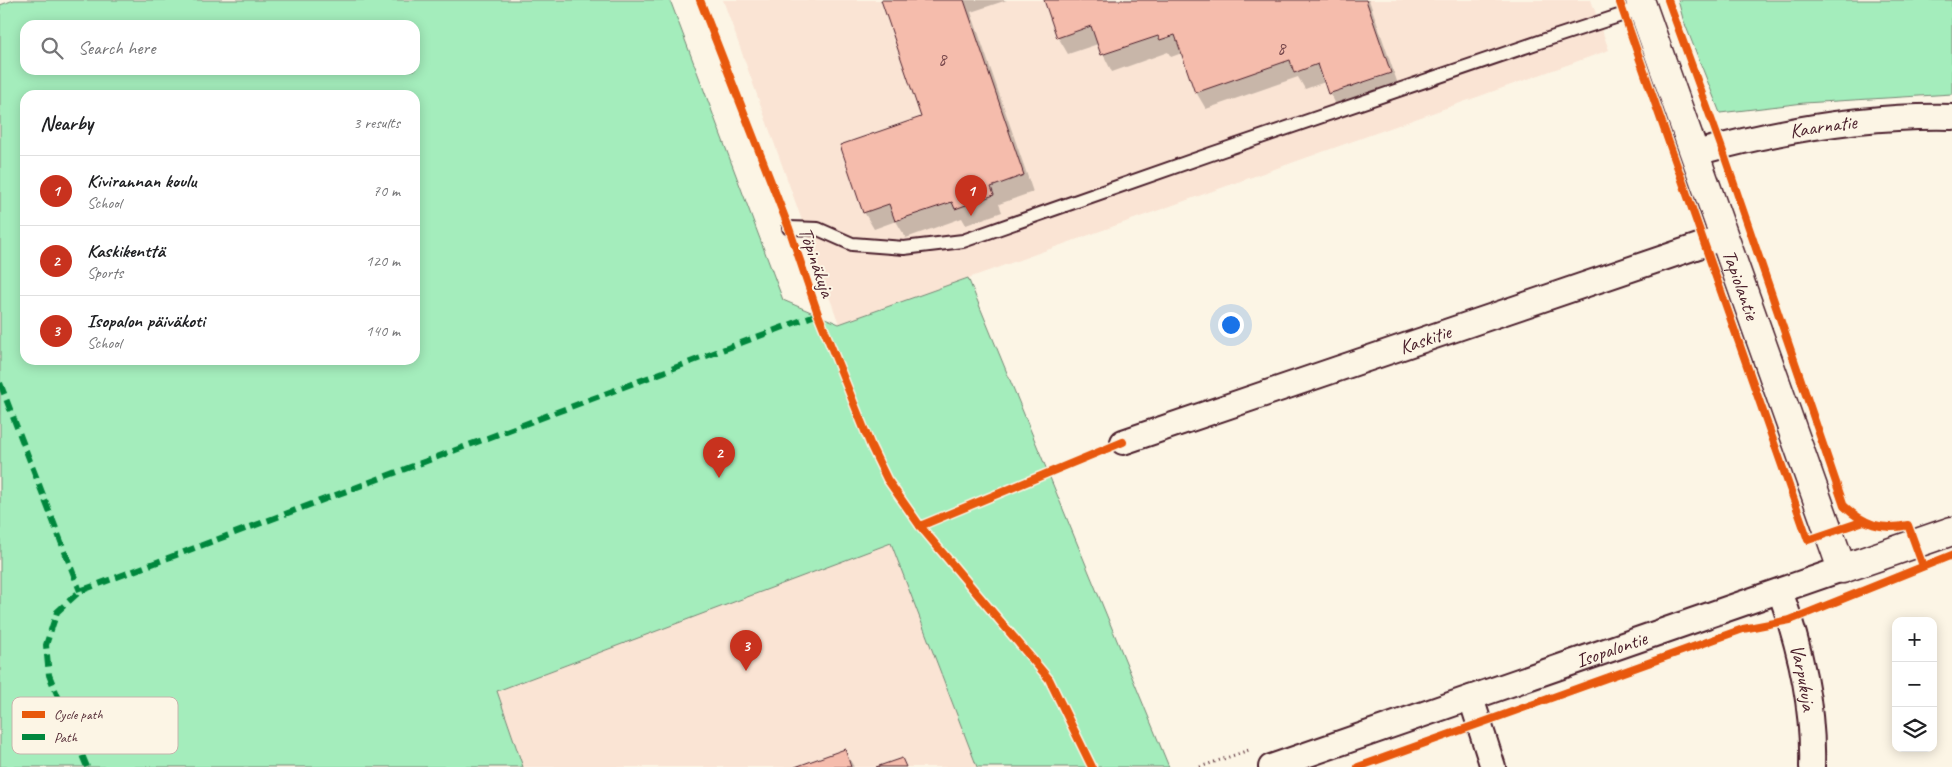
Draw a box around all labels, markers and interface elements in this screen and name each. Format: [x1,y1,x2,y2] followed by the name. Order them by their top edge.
[20,20,420,75] search box
[38,34,66,62] icon: search
[78,36,155,60] text: Search here
[1277,37,1287,59] house number: 8
[938,48,948,70] house number: 8
[1788,109,1859,144] street label: Kaarnatie
[40,110,93,136] text: Nearby
[353,113,400,133] text: 3 results
[87,169,196,193] text: Kivirannan koulu
[955,175,987,216] pin: 1
[52,181,60,201] text: 1
[373,181,400,201] text: 70 m
[87,193,121,213] text: School
[793,224,841,302] street label: Töpinäkuja
[87,239,165,263] text: Kaskikenttä
[1717,246,1765,325] street label: Tapiolantie
[52,251,60,271] text: 2
[366,251,400,271] text: 120 m
[87,263,123,283] text: Sports
[87,309,205,333] text: Isopalon päiväkoti
[1218,312,1244,338] your location
[1396,319,1456,360] street label: Kaskitie
[52,321,60,341] text: 3
[366,321,400,341] text: 140 m
[87,333,121,353] text: School
[703,437,735,478] pin: 2
[1892,617,1937,752] map controls
[1892,617,1937,662] button: +
[1572,625,1652,673] street label: Isopalontie
[730,630,762,671] pin: 3
[1784,642,1822,714] street label: Varpukuja
[1892,662,1937,707] button: −
[12,697,178,754] legend
[54,706,103,723] text: Cycle path
[1892,707,1937,752] button: layers
[54,729,78,746] text: Path

